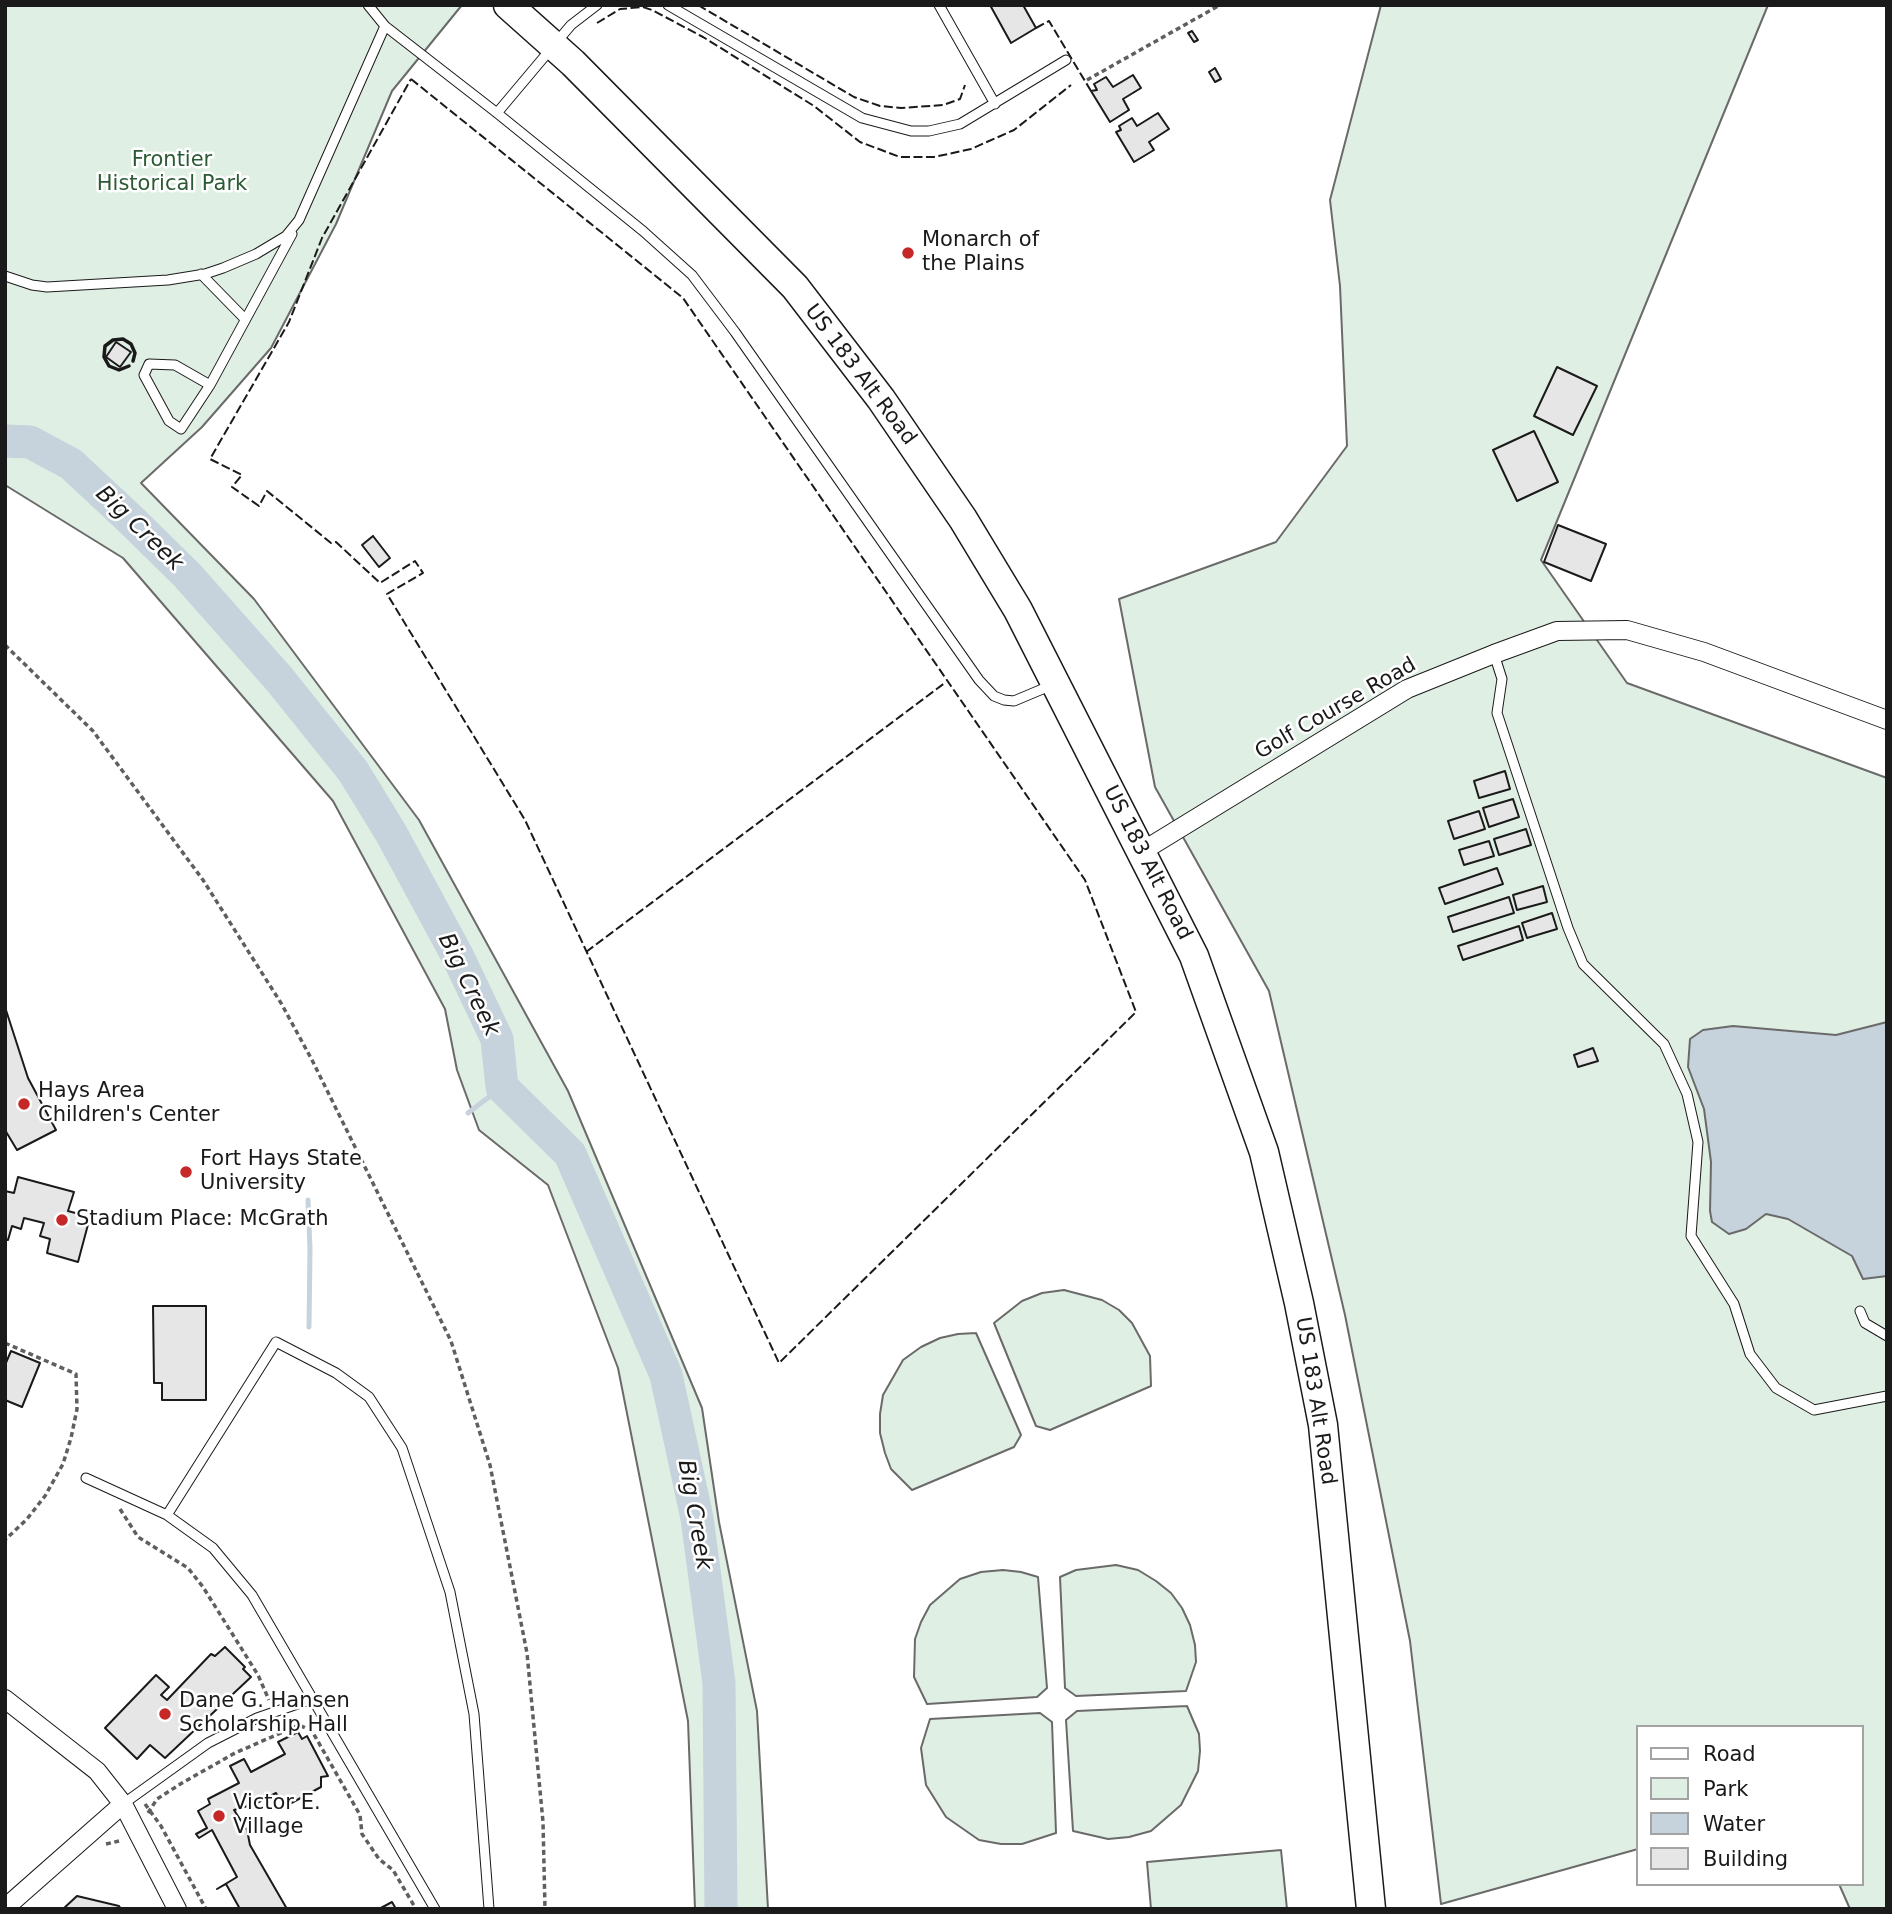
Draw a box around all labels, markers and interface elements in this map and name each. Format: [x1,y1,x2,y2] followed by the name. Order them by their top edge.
[97,148,247,198] park label: Frontier Historical Park
[922,228,1039,278] place label: Monarch of the Plains
[900,245,916,261] marker: Monarch of the Plains
[799,300,921,450] street label: US 183 Alt Road
[89,480,189,578] water label: Big Creek
[1251,653,1421,765] street label: Golf Course Road
[1097,782,1197,944] street label: US 183 Alt Road
[431,929,505,1041] water label: Big Creek
[38,1079,219,1129] place label: Hays Area Children's Center
[16,1096,32,1112] marker: Hays Area Children's Center
[200,1147,362,1197] place label: Fort Hays State University
[178,1164,194,1180] marker: Fort Hays State University
[76,1207,329,1233] place label: Stadium Place: McGrath
[54,1212,70,1228] marker: Stadium Place: McGrath
[1289,1315,1341,1487] street label: US 183 Alt Road
[671,1458,717,1572] water label: Big Creek
[179,1689,350,1739] place label: Dane G. Hansen Scholarship Hall
[157,1706,173,1722] marker: Dane G. Hansen Scholarship Hall
[1636,1725,1864,1886] legend
[1703,1742,1756,1766] text: Road
[1703,1777,1748,1801] text: Park
[233,1791,321,1841] place label: Victor E. Village
[211,1808,227,1824] marker: Victor E. Village
[1703,1812,1765,1836] text: Water
[1703,1847,1788,1871] text: Building

